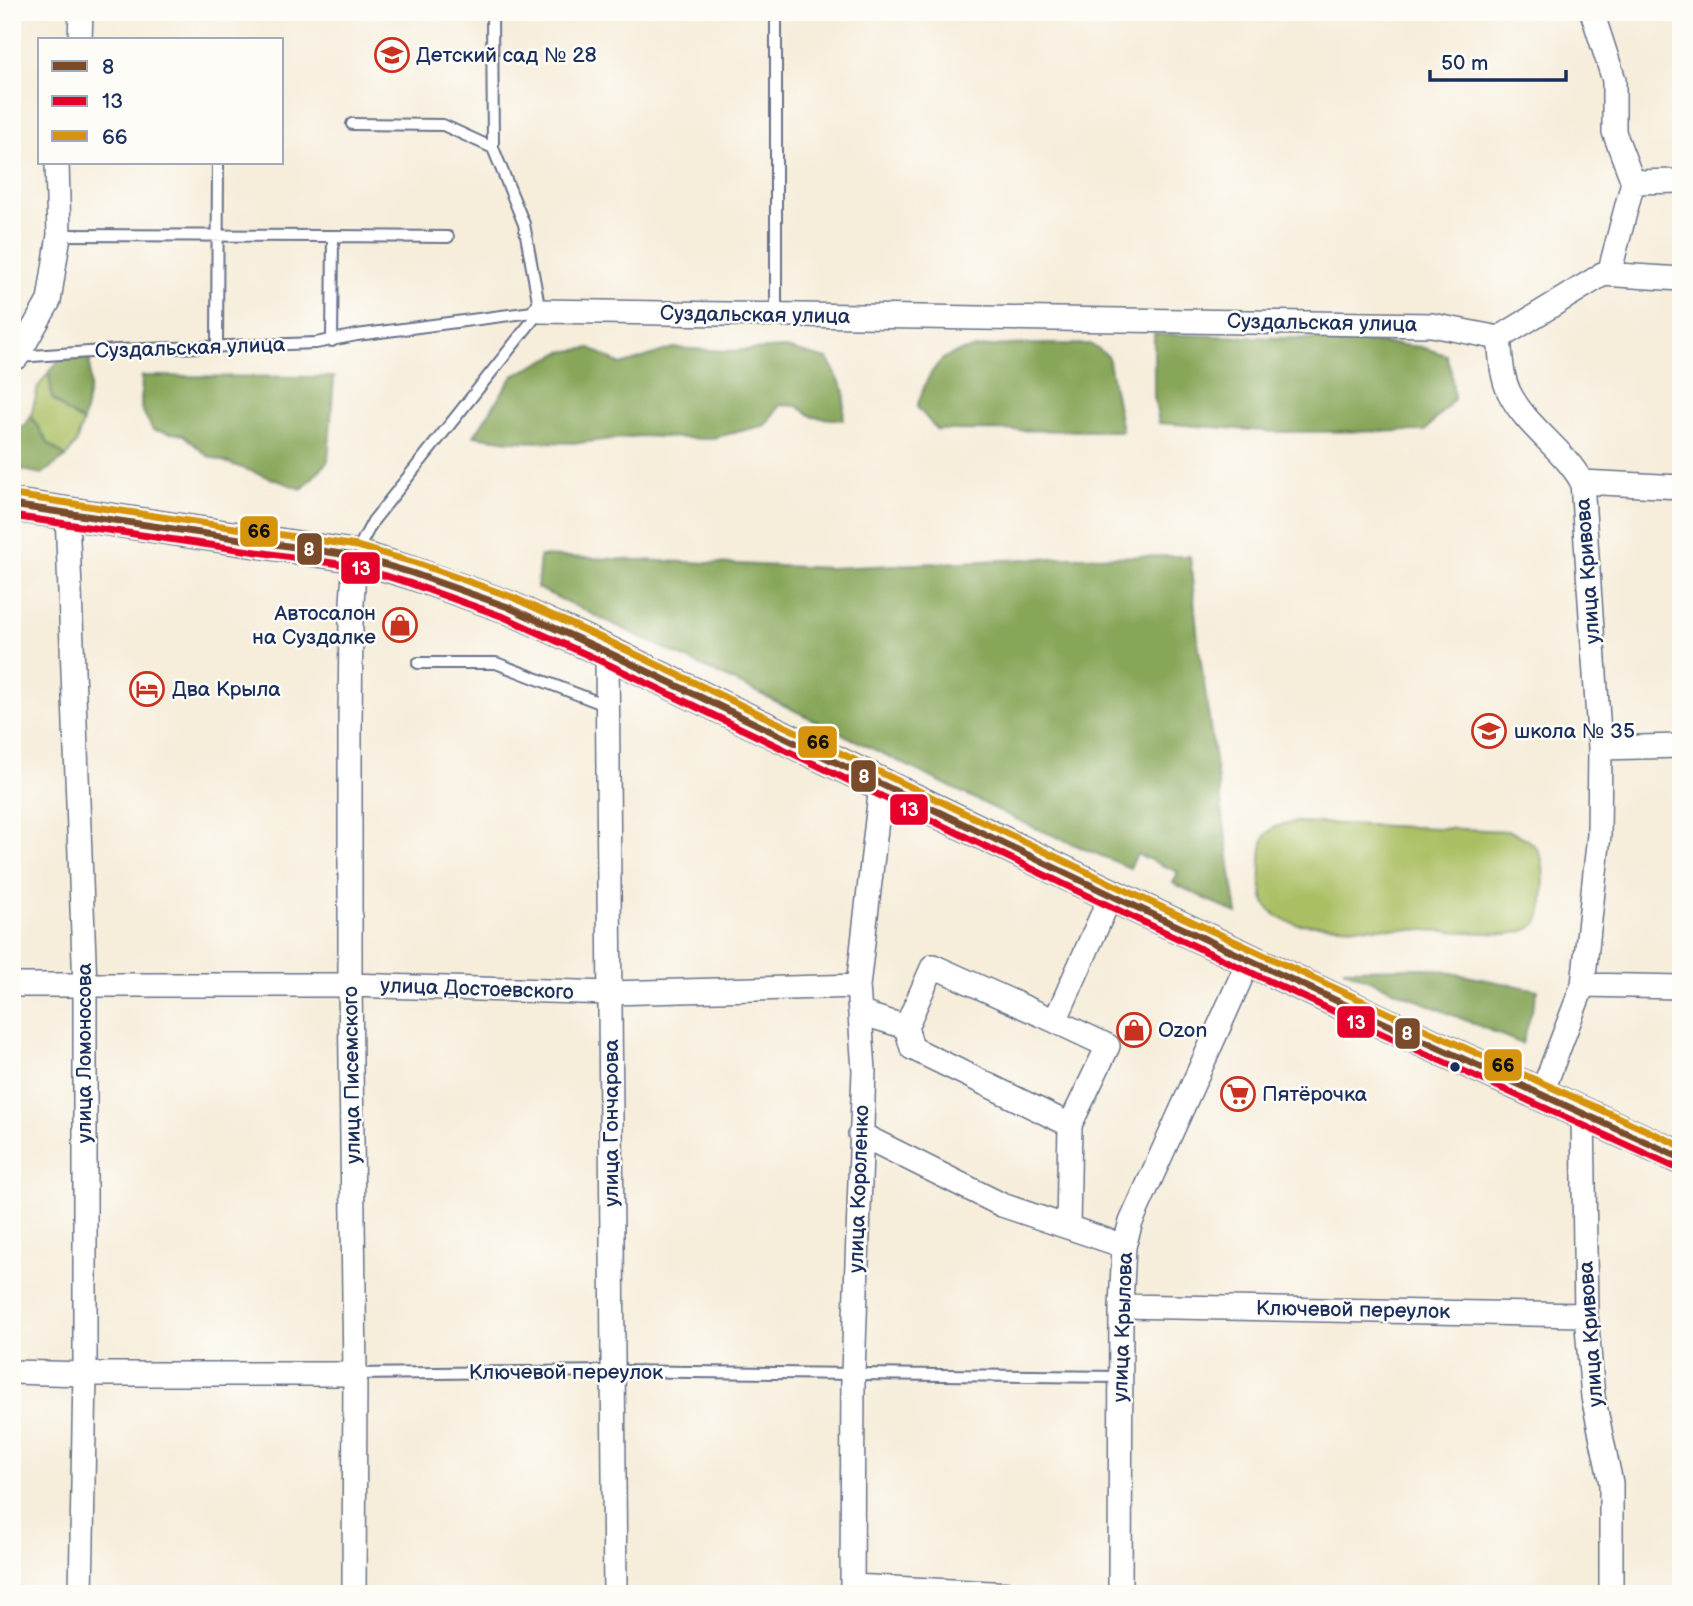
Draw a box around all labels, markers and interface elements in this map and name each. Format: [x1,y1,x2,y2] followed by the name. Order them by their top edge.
[373,36,411,74] school or university icon: Детский сад № 28
[38,38,284,164] legend
[1430,38,1567,82] scale bar
[416,43,597,68] place label: Детский сад № 28
[1441,51,1488,76] text: 50 m
[102,55,114,80] text: 8
[102,89,123,114] text: 13
[102,125,128,150] text: 66
[660,301,851,329] street label: Суздальская улица
[1227,309,1418,337] street label: Суздальская улица
[94,332,286,364] street label: Суздальская улица
[1570,497,1606,645] street label: улица Кривова
[239,515,279,548] line badge: 66
[247,521,271,544] text: 66
[296,532,323,566] line badge: 8
[303,539,315,562] text: 8
[340,551,381,585] line badge: 13
[351,558,371,581] text: 13
[252,601,376,650] place label: Автосалон на Суздалке
[381,606,419,644] shop icon: Автосалон на Суздалке
[128,670,166,708] hotel icon: Два Крыла
[172,677,281,702] place label: Два Крыла
[1470,712,1508,750] school or university icon: школа № 35
[1514,719,1635,744] place label: школа № 35
[797,725,838,759] line badge: 66
[806,732,830,755] text: 66
[850,759,877,793] line badge: 8
[858,766,870,789] text: 8
[889,793,929,826] line badge: 13
[899,799,919,822] text: 13
[72,962,97,1143] street label: улица Ломоносова
[380,973,574,1005] street label: улица Достоевского
[338,986,366,1164] street label: улица Писемского
[1336,1005,1376,1039] line badge: 13
[1115,1011,1153,1049] shop icon: Ozon
[1346,1012,1366,1035] text: 13
[1394,1017,1421,1050] line badge: 8
[1158,1018,1207,1043] place label: Ozon
[1401,1023,1413,1046] text: 8
[599,1039,624,1207] street label: улица Гончарова
[1483,1048,1523,1082] line badge: 66
[1491,1055,1515,1078] text: 66
[1448,1060,1462,1074] unlabelled marker
[1219,1075,1257,1113] supermarket icon: Пятёрочка
[1262,1082,1368,1107] place label: Пятёрочка
[844,1104,874,1273] street label: улица Короленко
[1108,1251,1138,1403] street label: улица Крылова
[1573,1260,1609,1408] street label: улица Кривова
[1256,1296,1450,1324] street label: Ключевой переулок
[469,1360,663,1385] street label: Ключевой переулок

